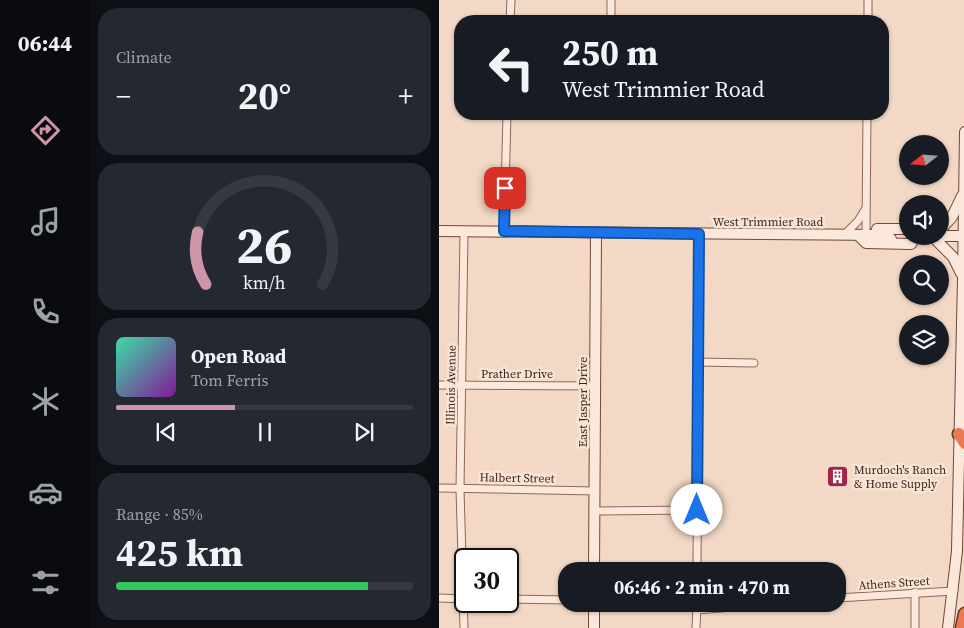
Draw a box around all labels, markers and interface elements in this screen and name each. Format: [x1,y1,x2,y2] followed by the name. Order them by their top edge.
[18,28,72,58] text: 06:44
[562,29,658,77] text: 250 m
[479,35,544,100] icon: left
[116,46,172,68] text: Climate
[238,70,291,122] text: 20°
[562,74,764,104] text: West Trimmier Road
[116,77,131,115] text: −
[398,77,413,115] text: +
[28,113,63,148] icon: directions
[899,135,949,185] north arrow
[899,135,949,365] map controls
[484,167,526,209] pin
[491,174,519,202] icon: arrive
[899,195,949,245] button: sound
[28,204,63,239] icon: music
[236,209,293,280] text: 26
[713,214,823,230] street label: West Trimmier Road
[899,255,949,305] button: search
[243,270,286,295] text: km/h
[28,294,63,329] icon: phone
[899,315,949,365] button: layers
[191,343,286,369] text: Open Road
[442,345,460,425] street label: Illinois Avenue
[575,357,591,447] street label: East Jasper Drive
[481,366,553,382] street label: Prather Drive
[191,369,269,391] text: Tom Ferris
[28,384,63,419] icon: climate
[152,418,180,446] icon: previous
[251,418,279,446] icon: pause
[350,418,378,446] icon: next
[854,462,946,492] place label: Murdoch's Ranch & Home Supply
[826,465,850,489] building icon: Murdoch's Ranch & Home Supply
[479,469,555,487] street label: Halbert Street
[28,475,63,510] icon: car
[670,483,722,535] position arrow
[116,503,203,525] text: Range · 85%
[116,527,243,579] text: 425 km
[454,548,519,613] speed limit sign: 30
[28,565,63,600] icon: filters
[858,573,930,593] street label: Athens Street
[614,574,790,600] text: 06:46 · 2 min · 470 m

